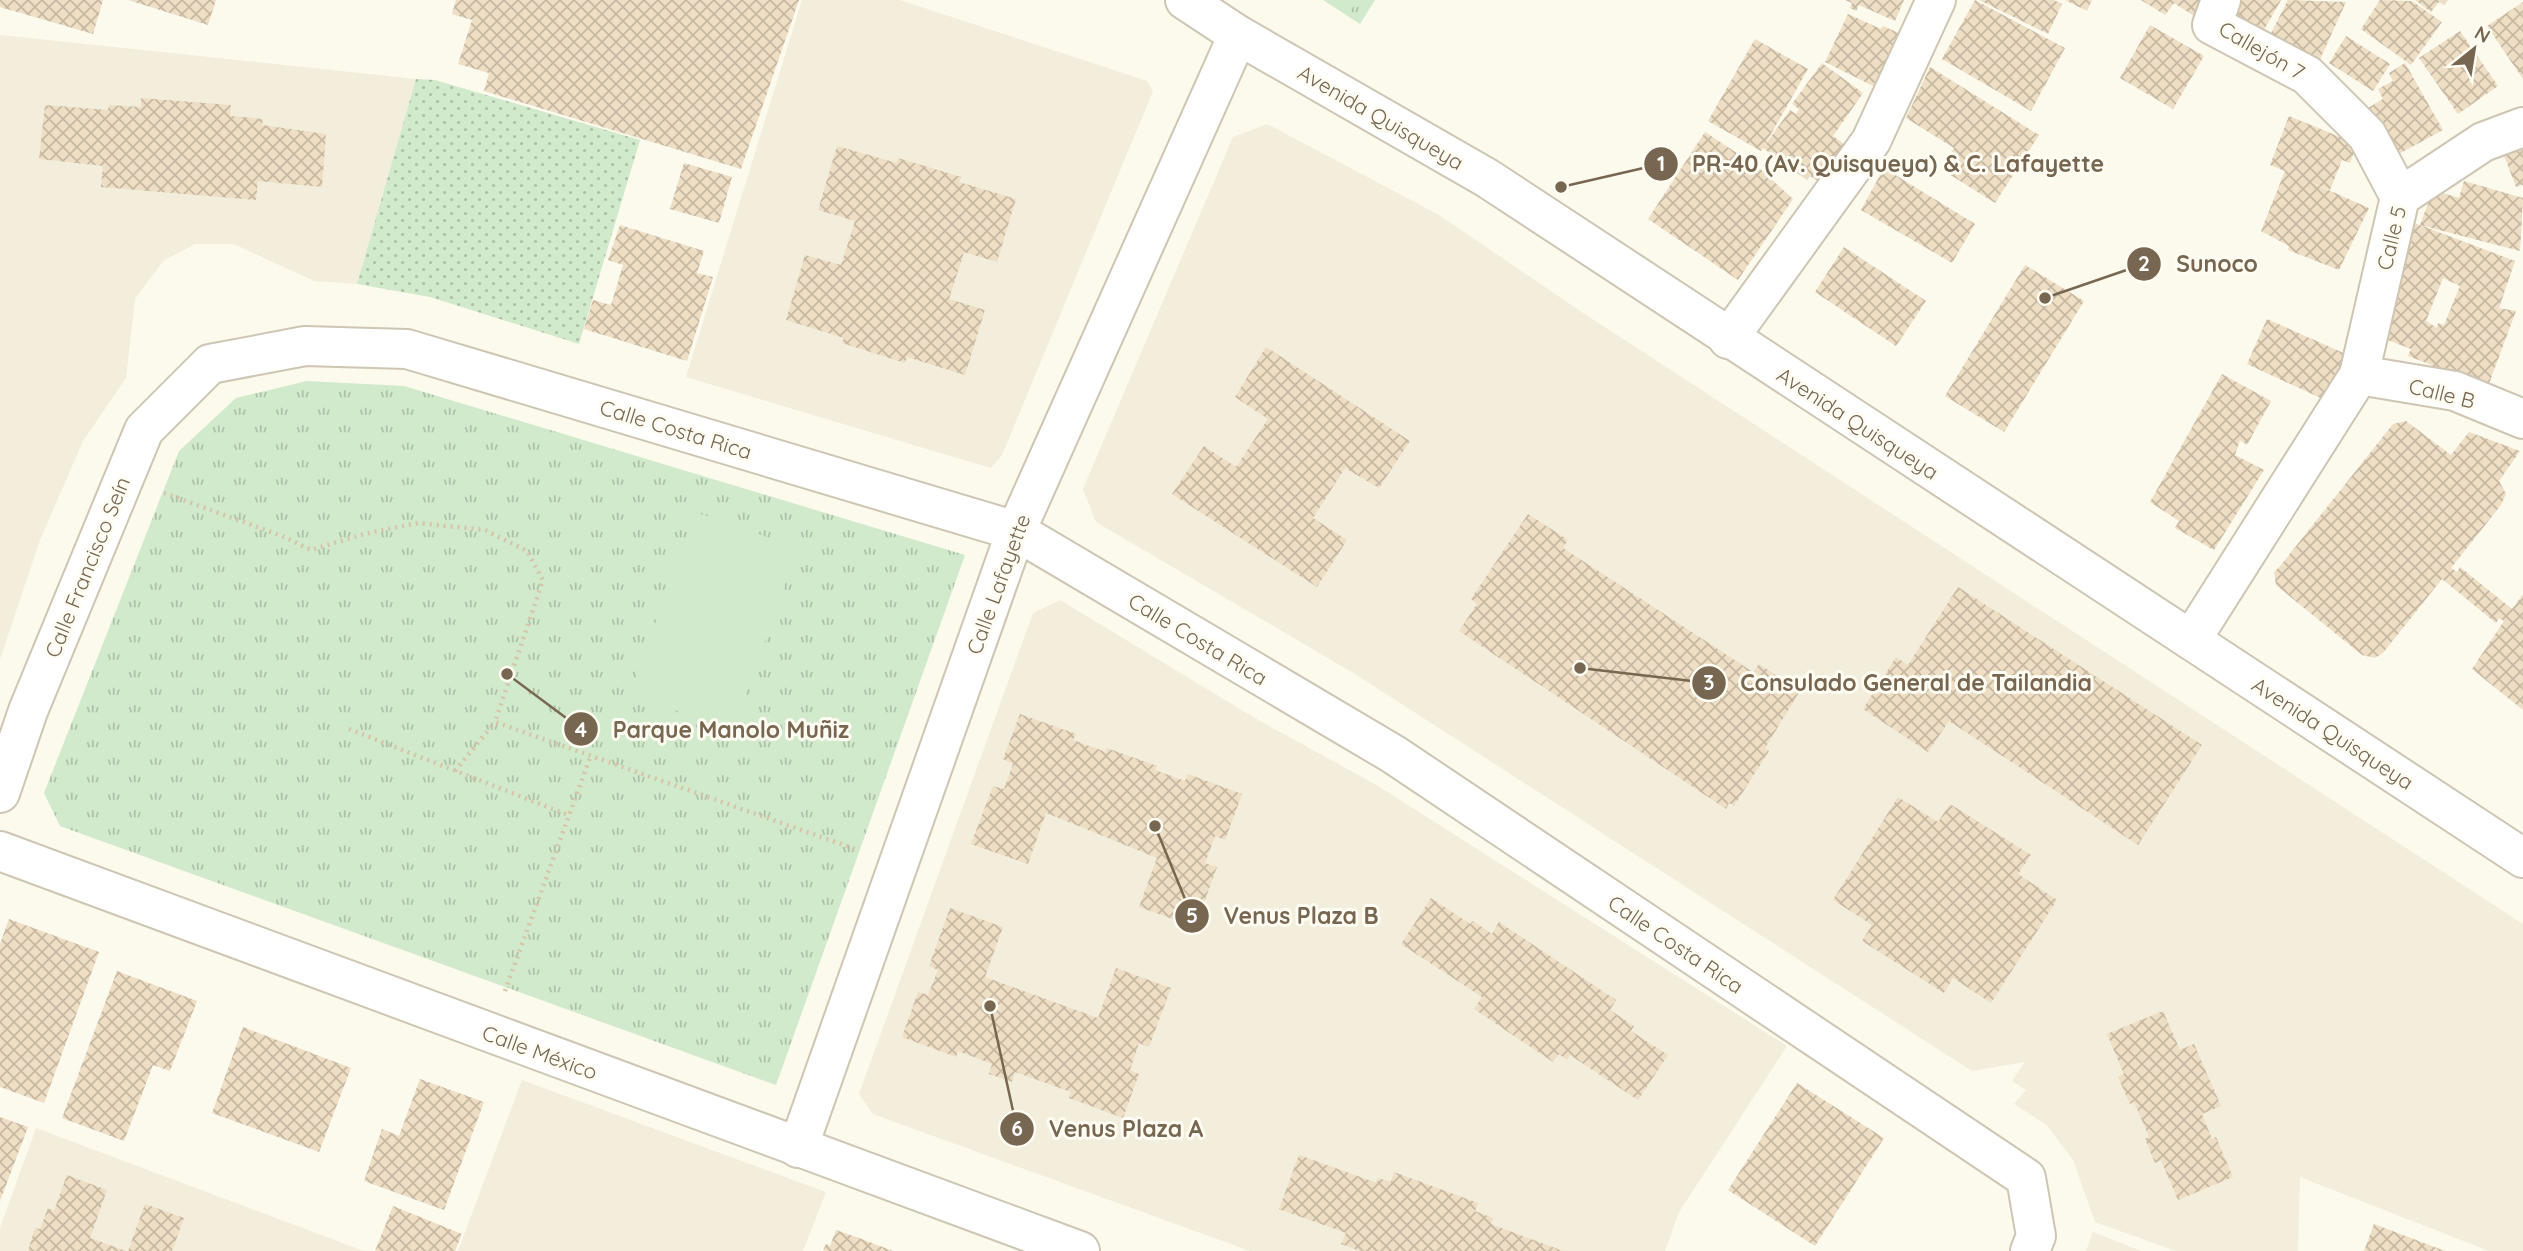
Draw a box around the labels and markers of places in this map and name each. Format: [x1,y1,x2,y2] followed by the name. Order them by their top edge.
[1643,142,2118,186] callout: PR-40 (Av. Quisqueya) & C. Lafayette
[2127,242,2271,286] callout: Sunoco
[1691,661,2106,705] callout: Consulado General de Tailandia
[563,707,863,751] callout: Parque Manolo Muñiz
[1174,894,1392,938] callout: Venus Plaza B
[1000,1107,1217,1151] callout: Venus Plaza A

